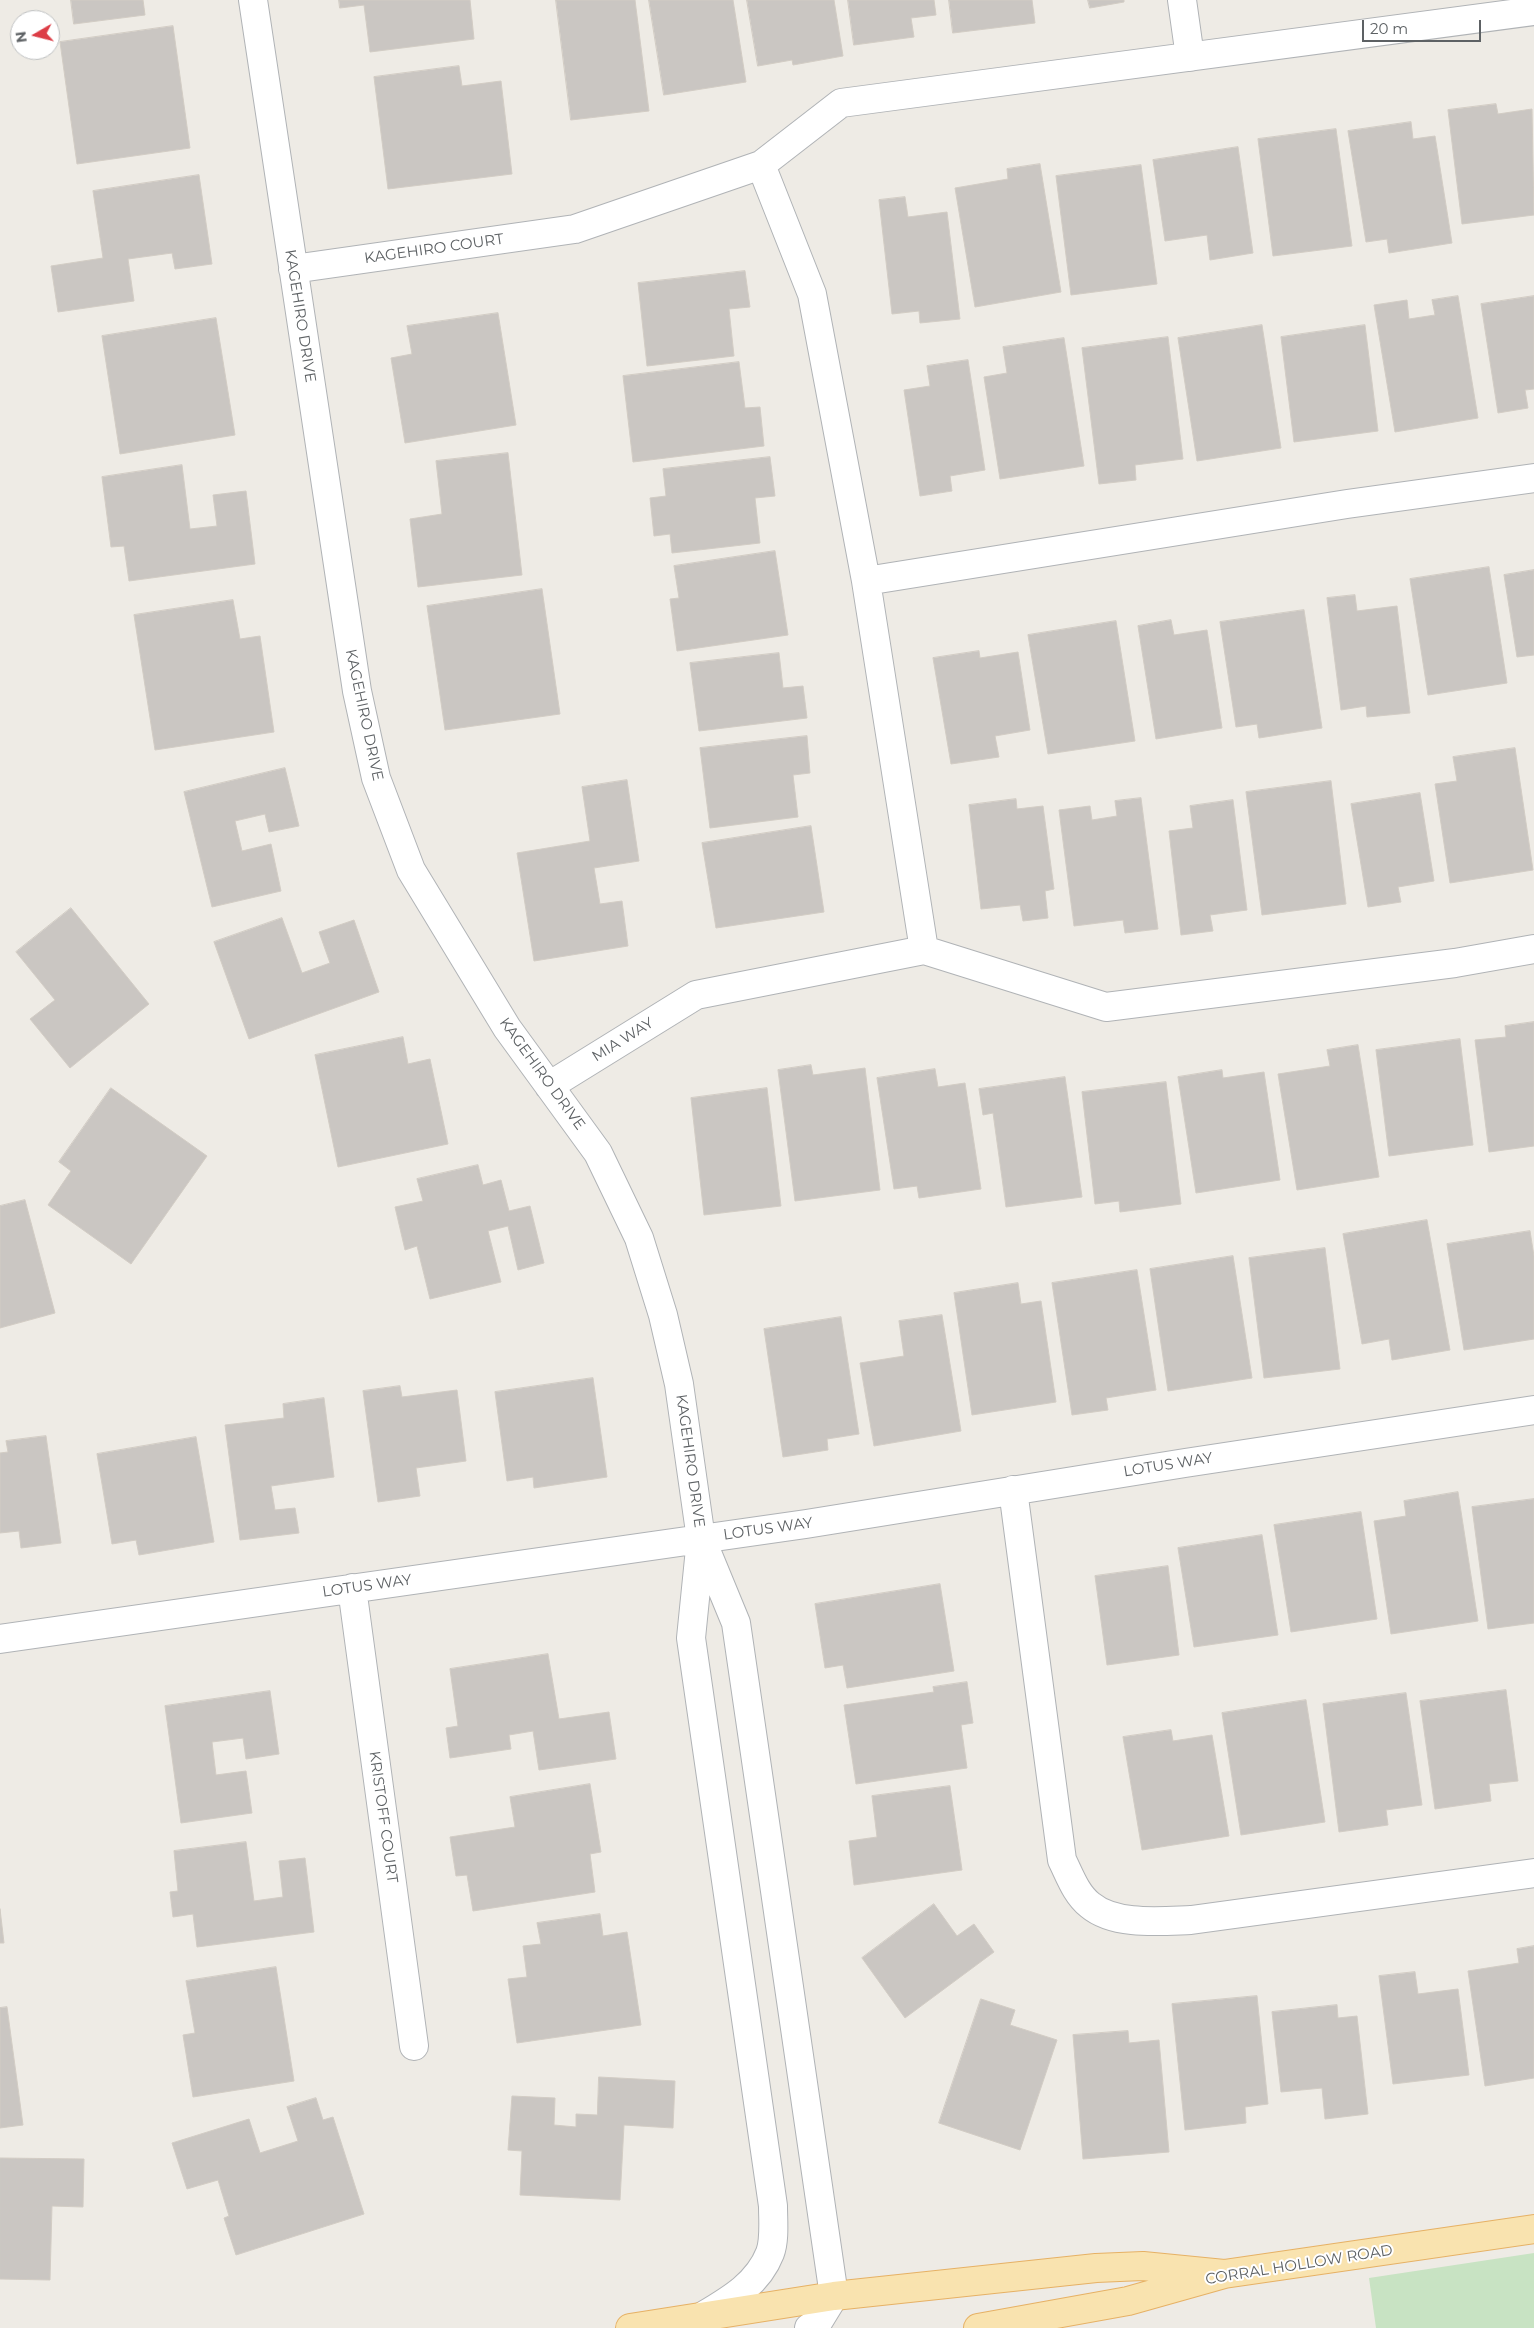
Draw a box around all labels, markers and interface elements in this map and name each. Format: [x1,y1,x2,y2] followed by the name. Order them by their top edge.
[10,10,60,60] north arrow
[1364,10,1483,42] scale bar
[1370,19,1408,38] text: 20 m
[11,30,31,44] text: N
[363,230,505,268] street label: KAGEHIRO COURT
[281,248,319,384] street label: KAGEHIRO DRIVE
[341,647,387,783] street label: KAGEHIRO DRIVE
[495,1014,589,1134] street label: KAGEHIRO DRIVE
[589,1014,657,1066] street label: MIA WAY
[672,1393,708,1529] street label: KAGEHIRO DRIVE
[1122,1449,1214,1481] street label: LOTUS WAY
[722,1514,814,1544] street label: LOTUS WAY
[321,1571,413,1601] street label: LOTUS WAY
[365,1750,401,1884] street label: KRISTOFF COURT
[1204,2241,1394,2289] street label: CORRAL HOLLOW ROAD

